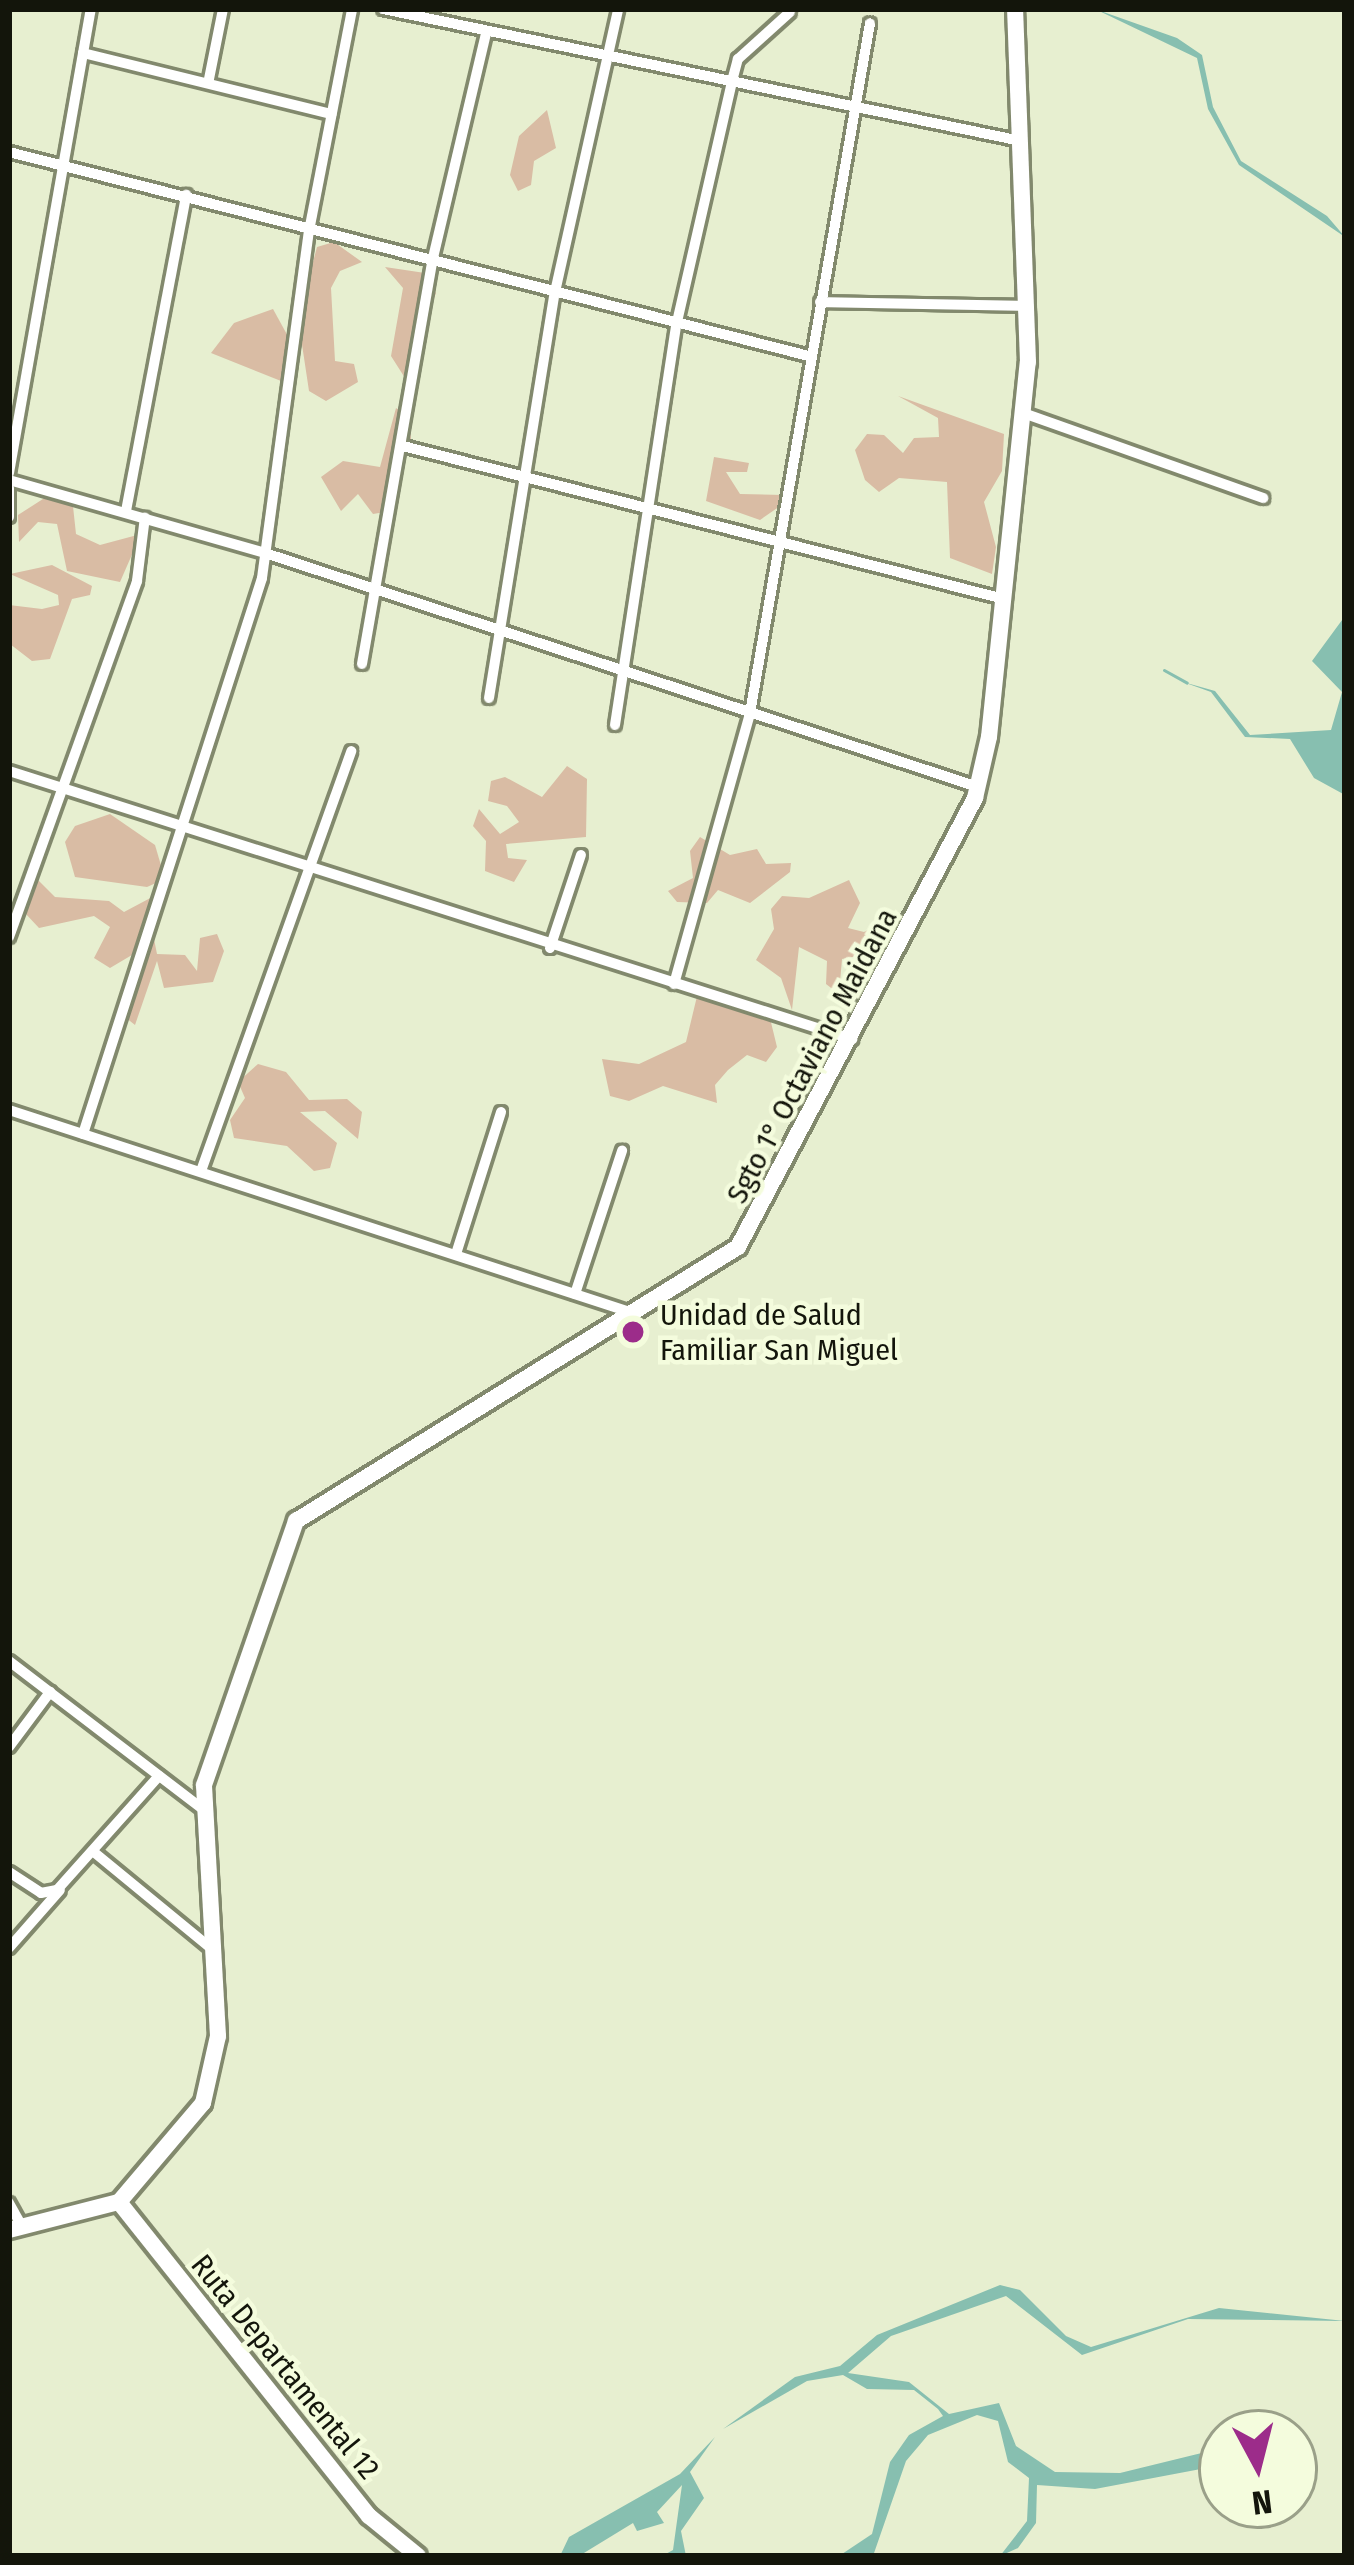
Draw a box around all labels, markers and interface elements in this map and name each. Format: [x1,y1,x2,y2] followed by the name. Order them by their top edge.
[719,902,905,1210] street label: Sgto 1° Octaviano Maidana
[660,1297,898,1368] place label: Unidad de Salud Familiar San Miguel
[617,1316,649,1348] marker: Unidad de Salud Familiar San Miguel
[183,2247,387,2487] street label: Ruta Departamental 12
[1198,2409,1318,2529] north arrow
[1250,2481,1274,2523] text: N

